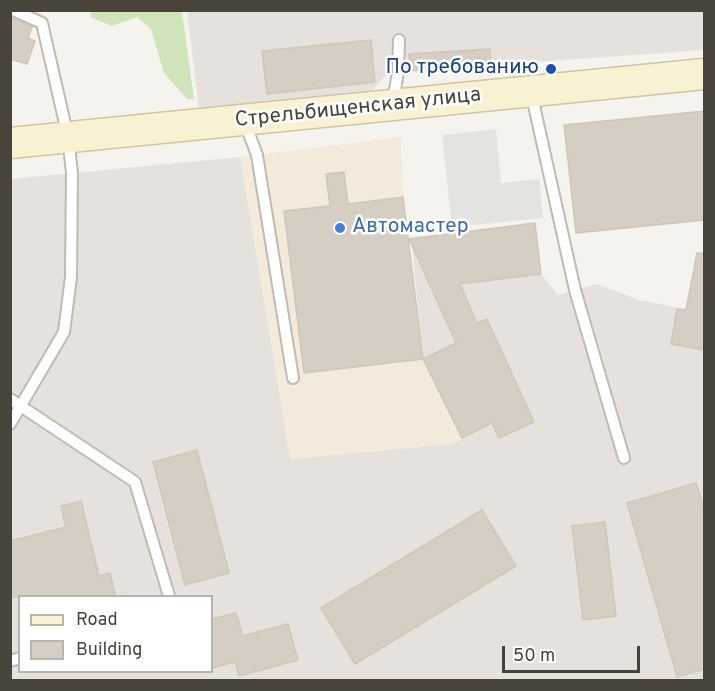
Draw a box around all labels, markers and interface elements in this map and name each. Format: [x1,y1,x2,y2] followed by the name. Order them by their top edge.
[386,56,539,82] place label: По требованию
[544,62,558,76] marker: По требованию
[234,84,482,134] street label: Стрельбищенская улица
[352,215,469,241] place label: Автомастер
[333,221,347,235] marker: Автомастер
[18,595,213,673] legend
[76,609,118,632] text: Road
[505,634,643,672] scale bar
[76,639,142,662] text: Building
[513,645,555,668] text: 50 m

